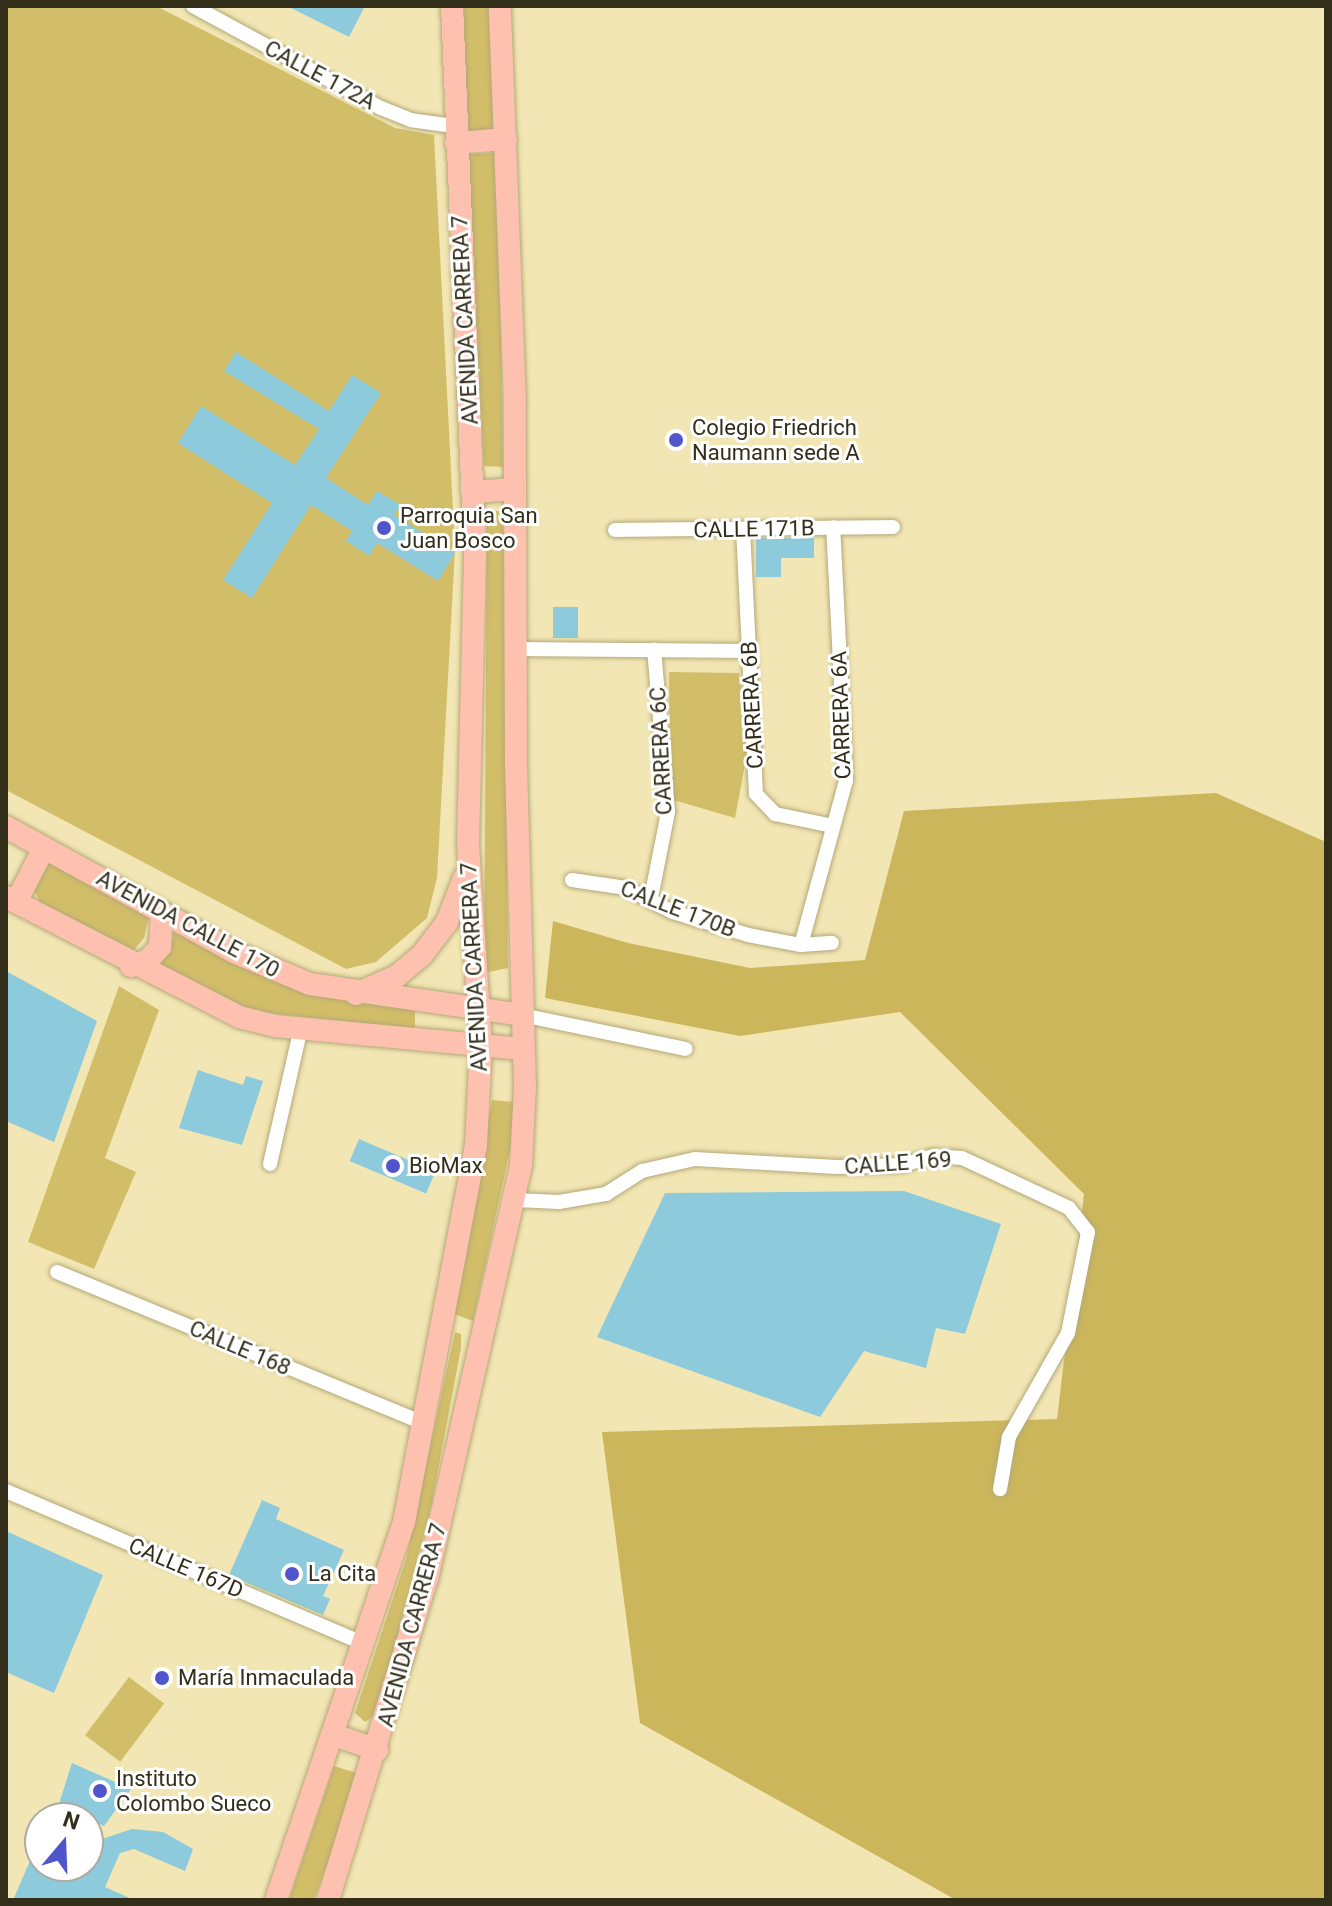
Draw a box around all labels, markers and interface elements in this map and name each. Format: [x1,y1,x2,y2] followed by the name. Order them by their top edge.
[260,35,380,115] street label: CALLE 172A
[446,215,484,425] street label: AVENIDA CARRERA 7
[692,414,860,466] place label: Colegio Friedrich Naumann sede A
[667,431,685,449] marker: Colegio Friedrich Naumann sede A
[400,502,538,554] place label: Parroquia San Juan Bosco
[693,515,815,543] street label: CALLE 171B
[375,519,393,537] marker: Parroquia San Juan Bosco
[735,641,769,769] street label: CARRERA 6B
[826,650,856,780] street label: CARRERA 6A
[644,686,678,816] street label: CARRERA 6C
[455,862,493,1072] street label: AVENIDA CARRERA 7
[92,865,284,983] street label: AVENIDA CALLE 170
[617,875,739,943] street label: CALLE 170B
[843,1146,953,1180] street label: CALLE 169
[409,1153,483,1179] place label: BioMax
[384,1157,402,1175] marker: BioMax
[185,1315,295,1381] street label: CALLE 168
[372,1520,452,1730] street label: AVENIDA CARRERA 7
[125,1532,247,1604] street label: CALLE 167D
[308,1561,376,1587] place label: La Cita
[283,1565,301,1583] marker: La Cita
[178,1665,354,1691] place label: María Inmaculada
[153,1669,171,1687] marker: María Inmaculada
[116,1765,271,1816] place label: Instituto Colombo Sueco
[91,1782,109,1800] marker: Instituto Colombo Sueco
[24,1802,104,1882] north arrow
[60,1806,83,1835] text: N

